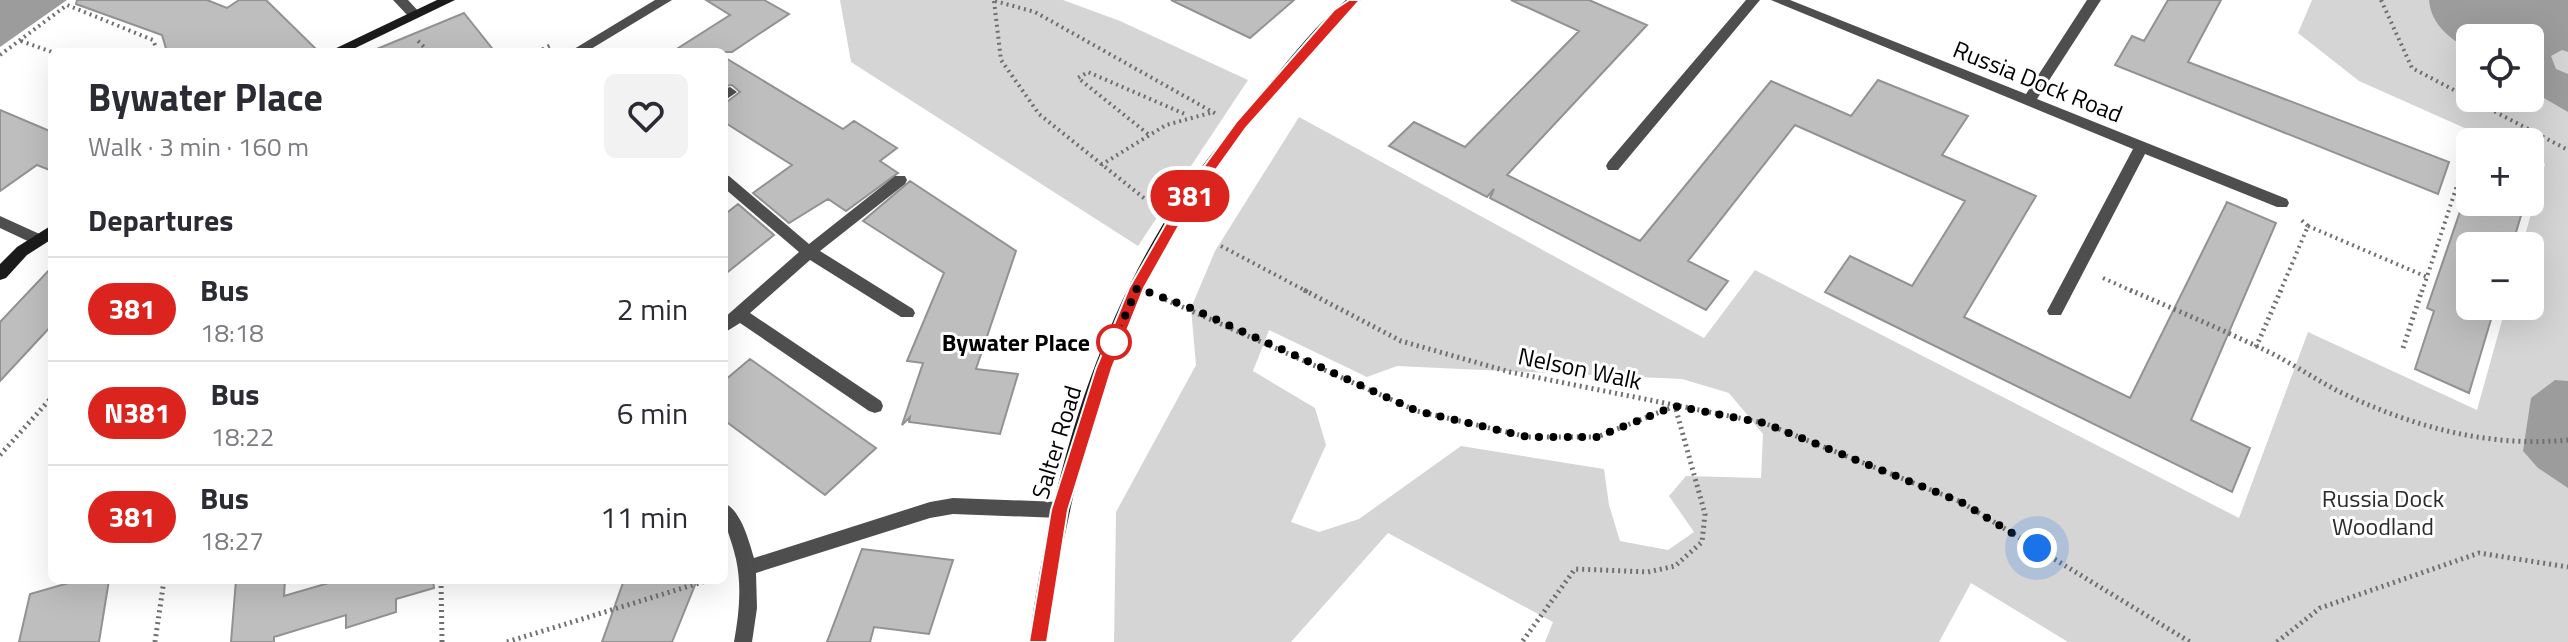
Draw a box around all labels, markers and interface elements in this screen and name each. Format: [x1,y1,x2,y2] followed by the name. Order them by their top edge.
[2456,24,2544,320] map controls
[2456,24,2544,112] button: locate
[1948,31,2128,131] street label: Russia Dock Road
[88,68,323,126] text: Bywater Place
[604,74,688,158] button: heart
[88,127,309,166] text: Walk · 3 min · 160 m
[2456,128,2544,216] button: +
[1144,170,1236,222] line badge: 381
[1166,174,1214,217] text: 381
[88,197,233,243] text: Departures
[2456,232,2544,320] button: −
[200,267,249,313] text: Bus
[617,286,688,332] text: 2 min
[108,287,156,330] text: 381
[200,313,264,352] text: 18:18
[942,324,1090,360] place label: Bywater Place
[1097,325,1131,359] marker: Bywater Place
[1515,337,1646,399] street label: Nelson Walk
[210,371,259,417] text: Bus
[1022,381,1090,503] street label: Salter Road
[617,390,688,436] text: 6 min
[104,391,170,434] text: N381
[210,417,274,456] text: 18:22
[200,475,249,521] text: Bus
[2322,480,2445,544] park label: Russia Dock Woodland
[600,494,688,540] text: 11 min
[108,495,156,538] text: 381
[200,521,264,560] text: 18:27
[2017,528,2057,568] your location

